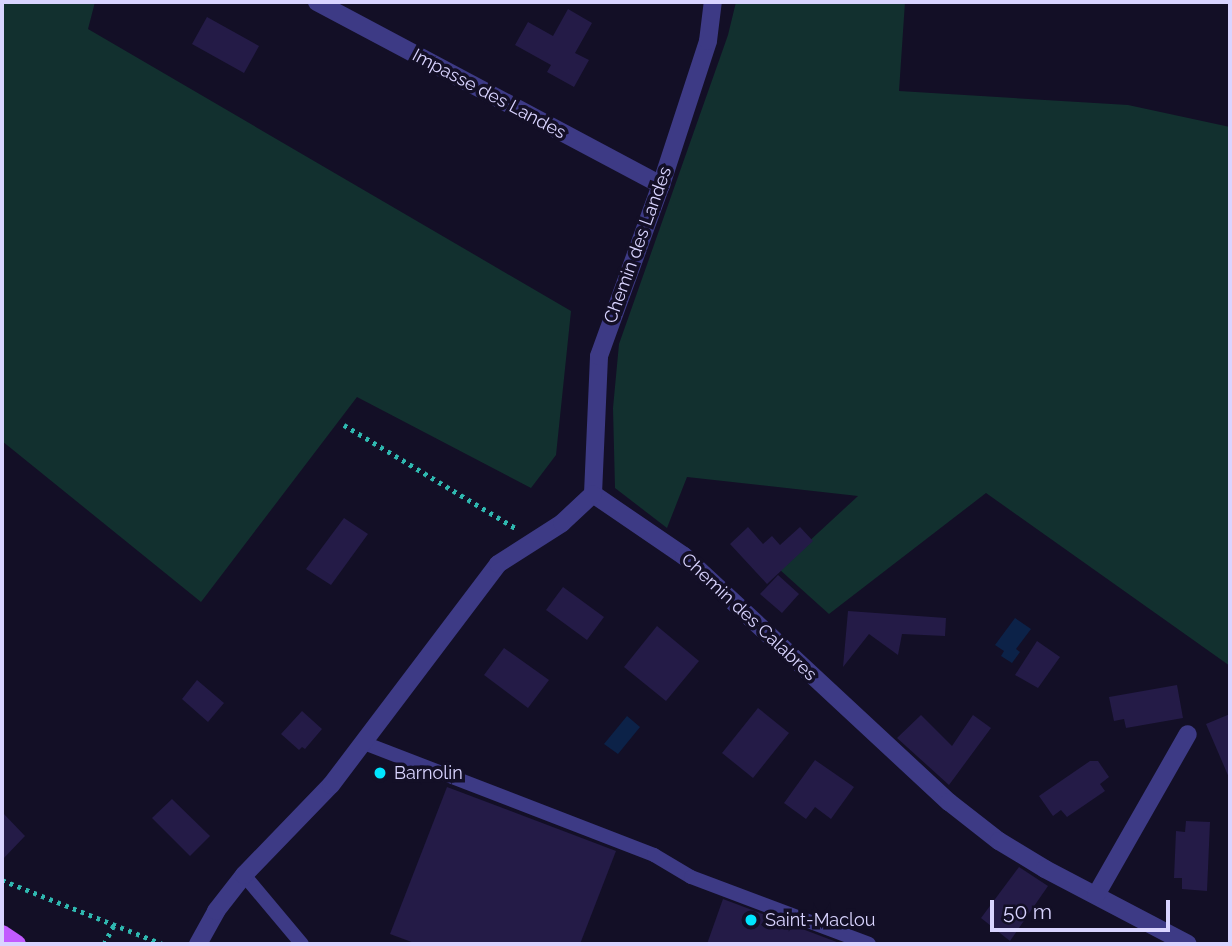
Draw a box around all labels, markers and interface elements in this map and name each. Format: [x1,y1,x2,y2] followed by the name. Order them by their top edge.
[409,44,569,144] street label: Impasse des Landes
[600,164,676,326] street label: Chemin des Landes
[677,549,821,685] street label: Chemin des Calabres
[394,762,463,784] place label: Barnolin
[372,765,388,781] marker: Barnolin
[994,886,1174,930] scale bar
[1003,899,1052,924] text: 50 m
[765,909,875,931] place label: Saint-Maclou
[743,912,759,928] marker: Saint-Maclou

